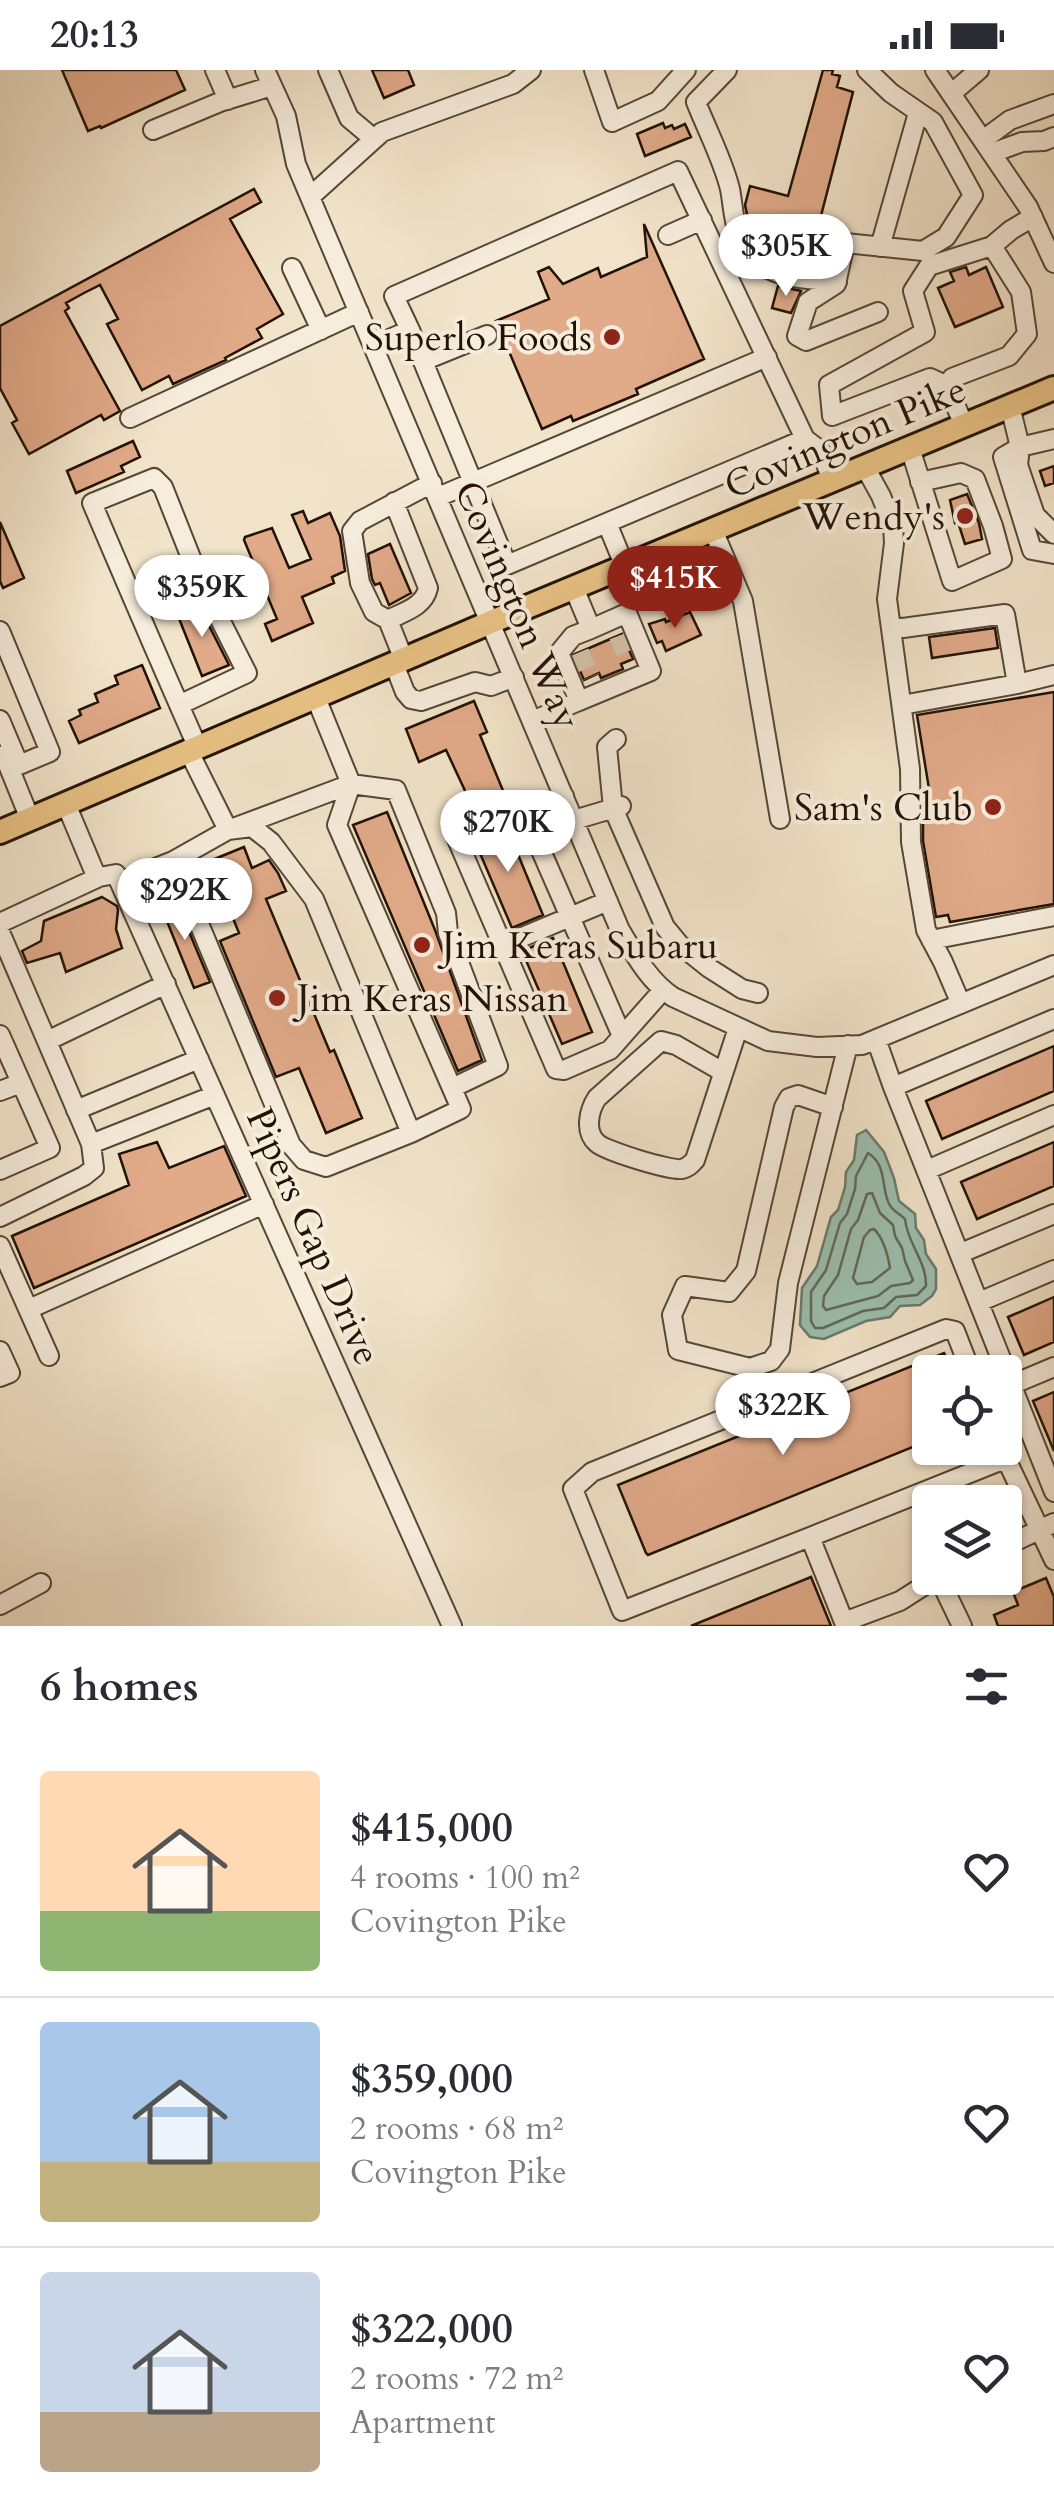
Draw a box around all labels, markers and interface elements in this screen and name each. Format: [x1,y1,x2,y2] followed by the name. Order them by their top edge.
[50,9,139,61] text: 20:13
[716,214,856,299] pin: $305K
[740,224,832,268] text: $305K
[365,312,592,364] place label: Superlo Foods
[601,326,623,348] marker: Superlo Foods
[717,364,974,512] street label: Covington Pike
[441,473,593,738] street label: Covington Way
[802,491,945,543] place label: Wendy's
[954,505,976,527] marker: Wendy's
[605,546,745,631] pin: $415K
[132,555,272,640] pin: $359K
[629,556,721,600] text: $415K
[156,565,248,609] text: $359K
[794,782,973,834] place label: Sam's Club
[438,790,578,875] pin: $270K
[982,796,1004,818] marker: Sam's Club
[462,800,554,844] text: $270K
[115,858,255,943] pin: $292K
[139,868,231,912] text: $292K
[437,920,718,972] place label: Jim Keras Subaru
[411,934,433,956] marker: Jim Keras Subaru
[292,973,569,1025] place label: Jim Keras Nissan
[266,987,288,1009] marker: Jim Keras Nissan
[233,1100,393,1373] street label: Pipers Gap Drive
[912,1355,1022,1595] map controls
[912,1355,1022,1465] button: locate
[713,1373,853,1458] pin: $322K
[737,1383,829,1427] text: $322K
[912,1485,1022,1595] button: layers
[40,1658,198,1715] text: 6 homes
[959,1659,1014,1714] icon: filters
[350,1799,513,1856] text: $415,000
[120,1811,240,1931] icon: home
[959,1844,1014,1899] icon: heart
[350,1856,580,1900] text: 4 rooms · 100 m²
[350,1900,567,1944] text: Covington Pike
[350,2050,513,2107] text: $359,000
[120,2062,240,2182] icon: home
[959,2095,1014,2150] icon: heart
[350,2107,563,2151] text: 2 rooms · 68 m²
[350,2151,567,2195] text: Covington Pike
[350,2300,513,2357] text: $322,000
[120,2312,240,2432] icon: home
[959,2345,1014,2400] icon: heart
[350,2357,563,2401] text: 2 rooms · 72 m²
[350,2401,495,2445] text: Apartment

